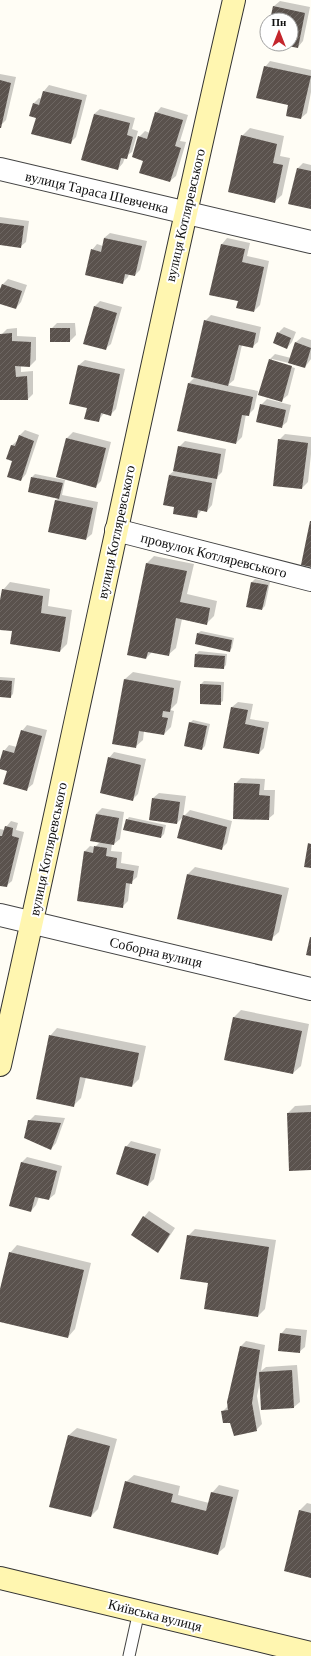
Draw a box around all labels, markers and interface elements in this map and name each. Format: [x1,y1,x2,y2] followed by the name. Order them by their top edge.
[259,12,299,52] north arrow
[272,16,287,28] text: Пн
[162,147,208,283] street label: вулиця Котляревського
[24,168,171,216] street label: вулиця Тараса Шевченка
[94,464,138,600] street label: вулиця Котляревського
[139,529,289,581] street label: провулок Котляревського
[26,781,70,917] street label: вулиця Котляревського
[108,934,204,971] street label: Соборна вулиця
[106,1596,204,1635] street label: Київська вулиця

